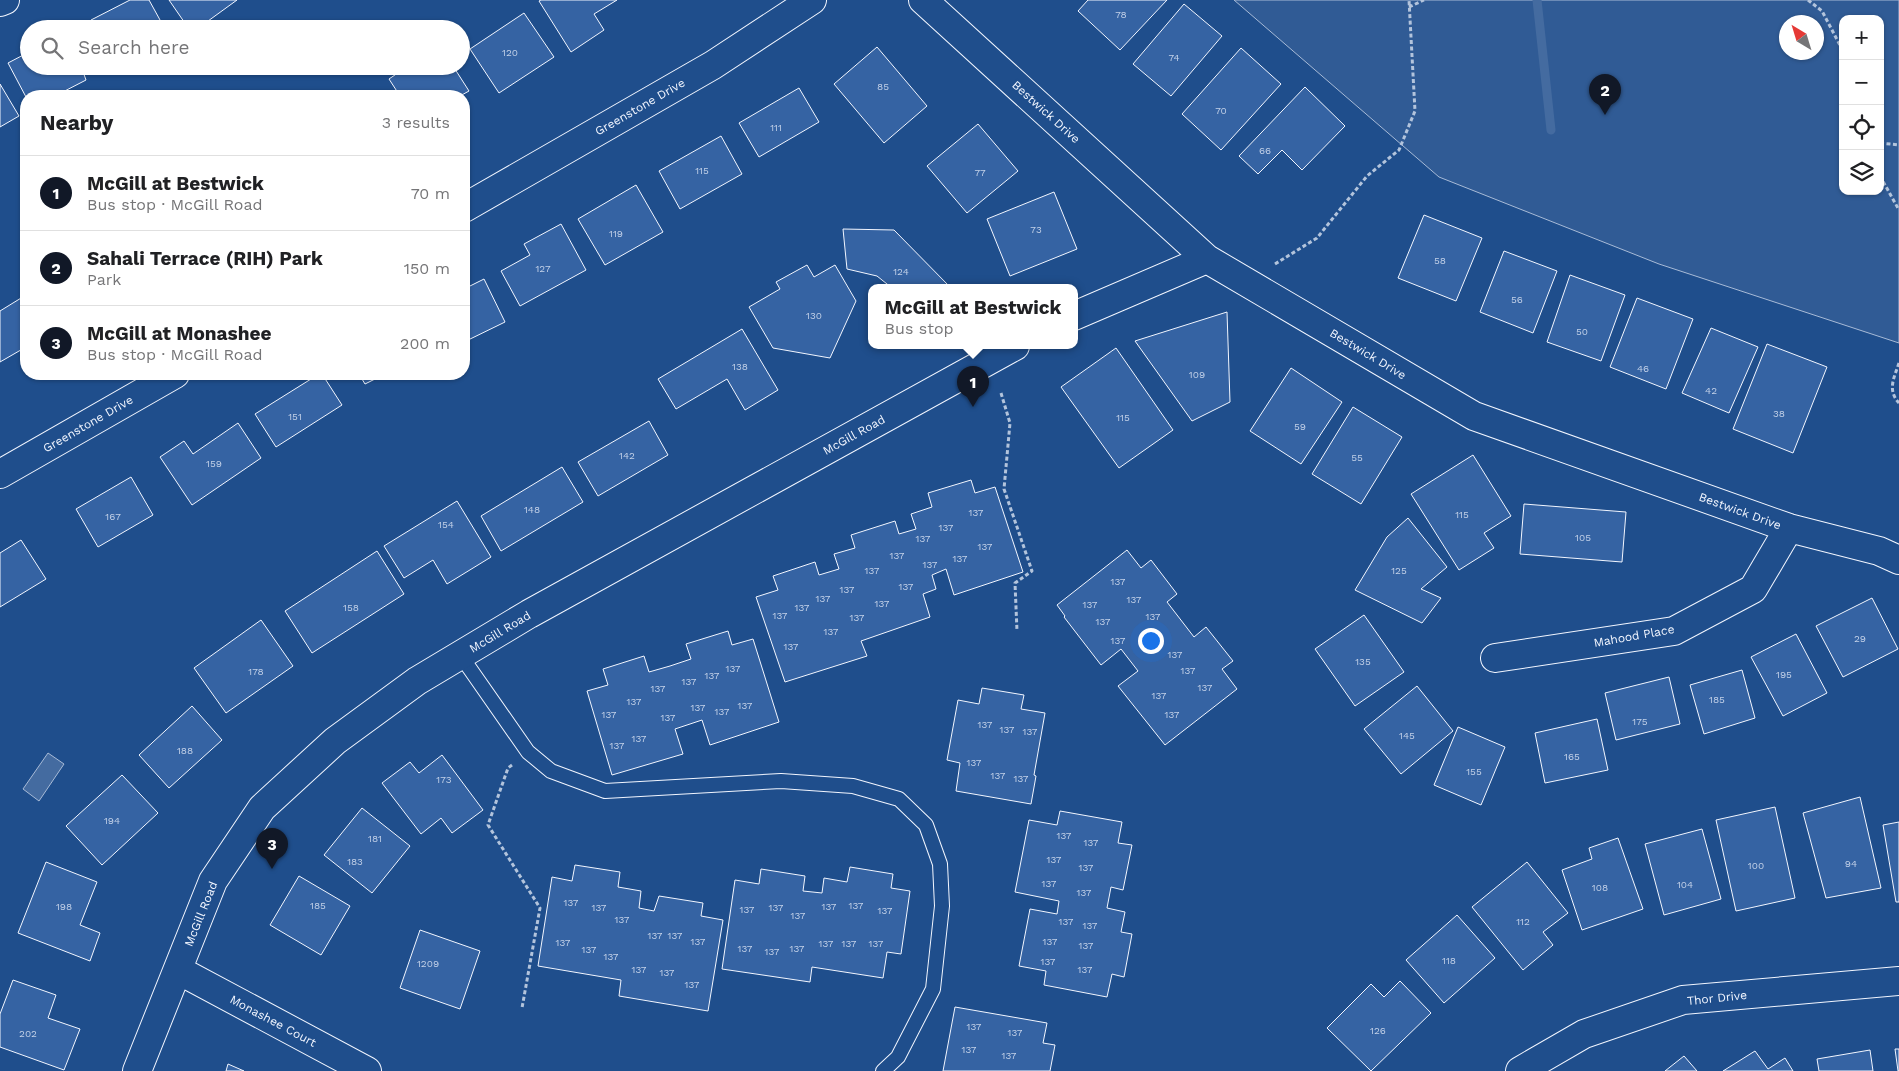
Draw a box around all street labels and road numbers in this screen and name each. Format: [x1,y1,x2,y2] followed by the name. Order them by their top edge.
[593,76,688,138] street label: Greenstone Drive
[1009,78,1083,146] street label: Bestwick Drive
[1327,326,1409,382] street label: Bestwick Drive
[41,393,136,455] street label: Greenstone Drive
[820,412,888,458] street label: McGill Road
[1697,490,1783,532] street label: Bestwick Drive
[467,608,533,656] street label: McGill Road
[1592,622,1676,650] street label: Mahood Place
[182,879,220,949] street label: McGill Road
[1686,988,1748,1008] street label: Thor Drive
[227,992,319,1050] street label: Monashee Court

